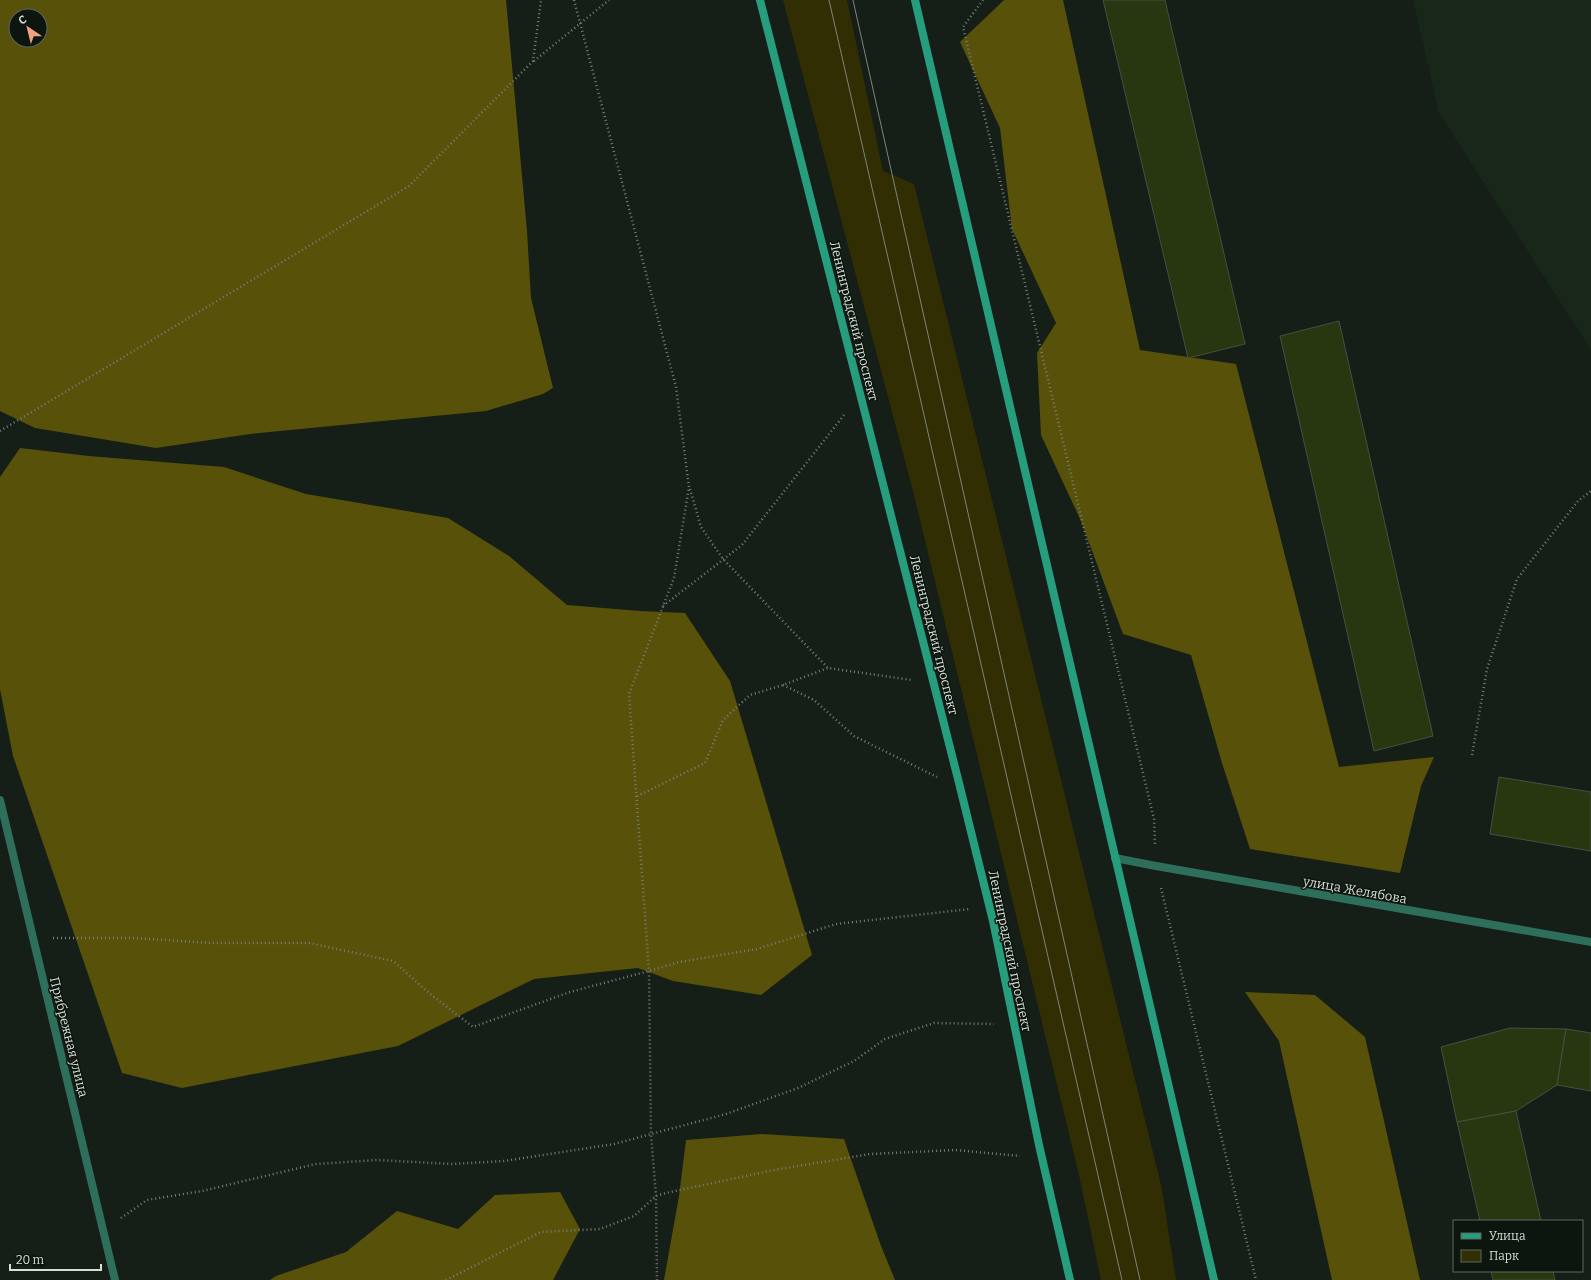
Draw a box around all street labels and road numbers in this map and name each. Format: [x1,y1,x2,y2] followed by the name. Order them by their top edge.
[827,240,881,403] street label: Ленинградский проспект
[907,554,961,717] street label: Ленинградский проспект
[986,869,1034,1033] street label: Ленинградский проспект
[1301,873,1408,906] street label: улица Желябова
[47,975,91,1099] street label: Прибрежная улица

